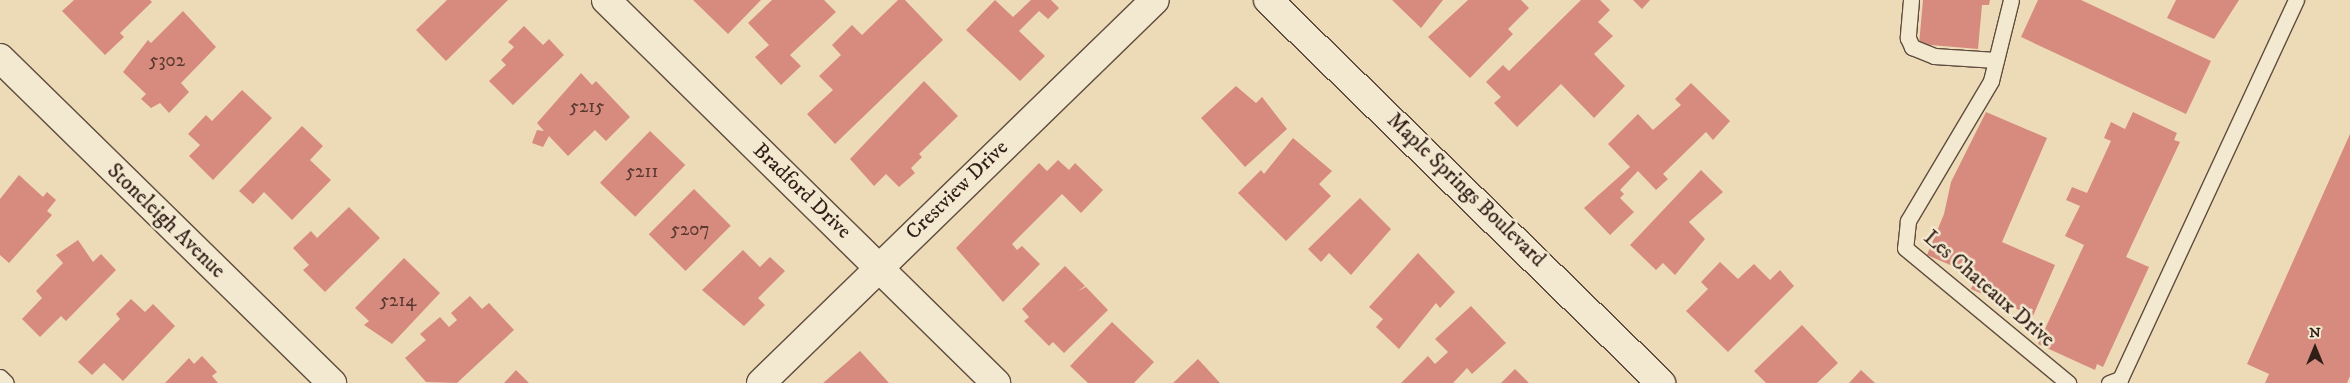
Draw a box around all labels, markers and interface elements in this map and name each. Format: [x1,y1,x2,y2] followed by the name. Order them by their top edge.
[149,50,185,72] house number: 5302
[569,96,605,118] house number: 5215
[1382,108,1550,272] street label: Maple Springs Boulevard
[901,135,1013,245] street label: Crestview Drive
[748,138,856,244] street label: Bradford Drive
[102,158,230,284] street label: Stoneleigh Avenue
[626,161,658,183] house number: 5211
[670,219,710,241] house number: 5207
[1918,225,2060,353] street label: Les Chateaux Drive
[380,290,416,312] house number: 5214
[2290,323,2340,373] north arrow
[2309,324,2321,342] text: N

